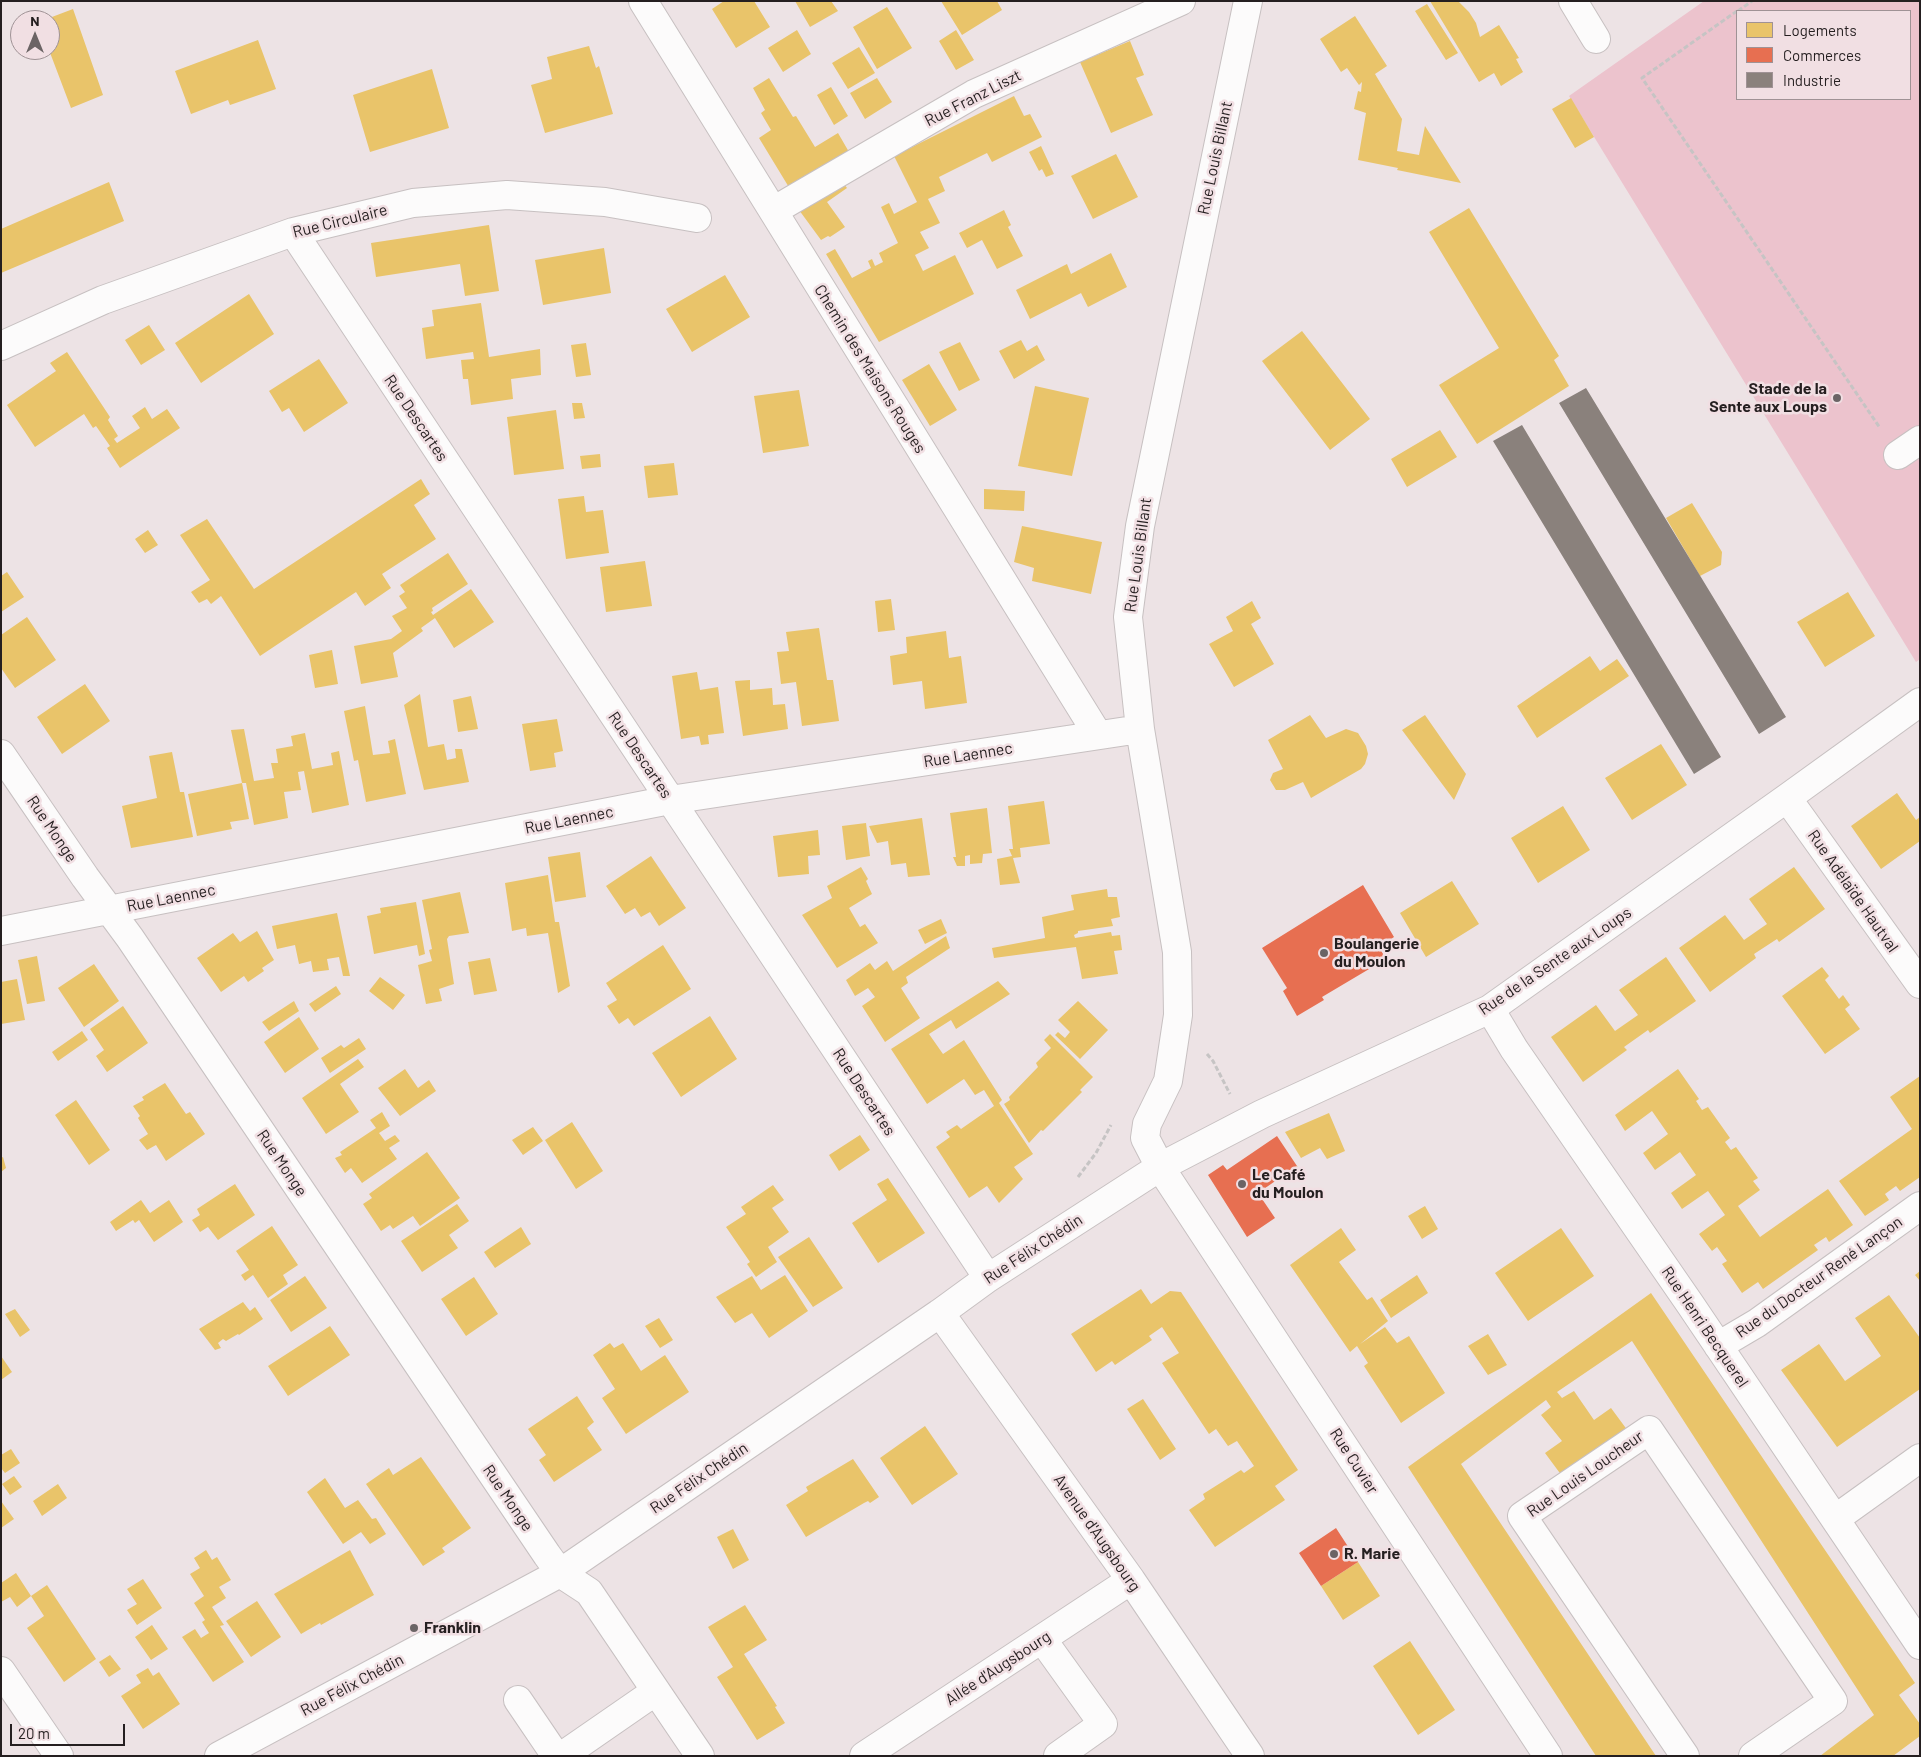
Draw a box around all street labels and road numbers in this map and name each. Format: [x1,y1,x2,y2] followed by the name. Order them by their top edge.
[922,65,1024,131] street label: Rue Franz Liszt
[1194,99,1236,217] street label: Rue Louis Billant
[291,200,389,242] street label: Rue Circulaire
[810,281,930,457] street label: Chemin des Maisons Rouges
[380,371,452,465] street label: Rue Descartes
[1120,496,1156,614] street label: Rue Louis Billant
[604,708,676,802] street label: Rue Descartes
[922,738,1014,772] street label: Rue Laennec
[23,792,81,866] street label: Rue Monge
[523,802,615,838] street label: Rue Laennec
[1804,826,1902,956] street label: Rue Adélaïde Hautval
[125,880,217,916] street label: Rue Laennec
[1475,903,1635,1019] street label: Rue de la Sente aux Loups
[829,1045,899,1139] street label: Rue Descartes
[253,1126,311,1200] street label: Rue Monge
[980,1210,1086,1288] street label: Rue Félix Chédin
[1732,1212,1906,1342] street label: Rue du Docteur René Lançon
[1657,1263,1753,1391] street label: Rue Henri Becquerel
[1326,1425,1382,1497] street label: Rue Cuvier
[1523,1427,1647,1521] street label: Rue Louis Loucheur
[646,1438,752,1518] street label: Rue Félix Chédin
[479,1461,537,1535] street label: Rue Monge
[1049,1471,1145,1595] street label: Avenue d'Augsbourg
[942,1627,1054,1709] street label: Allée d'Augsbourg
[297,1650,407,1720] street label: Rue Félix Chédin

